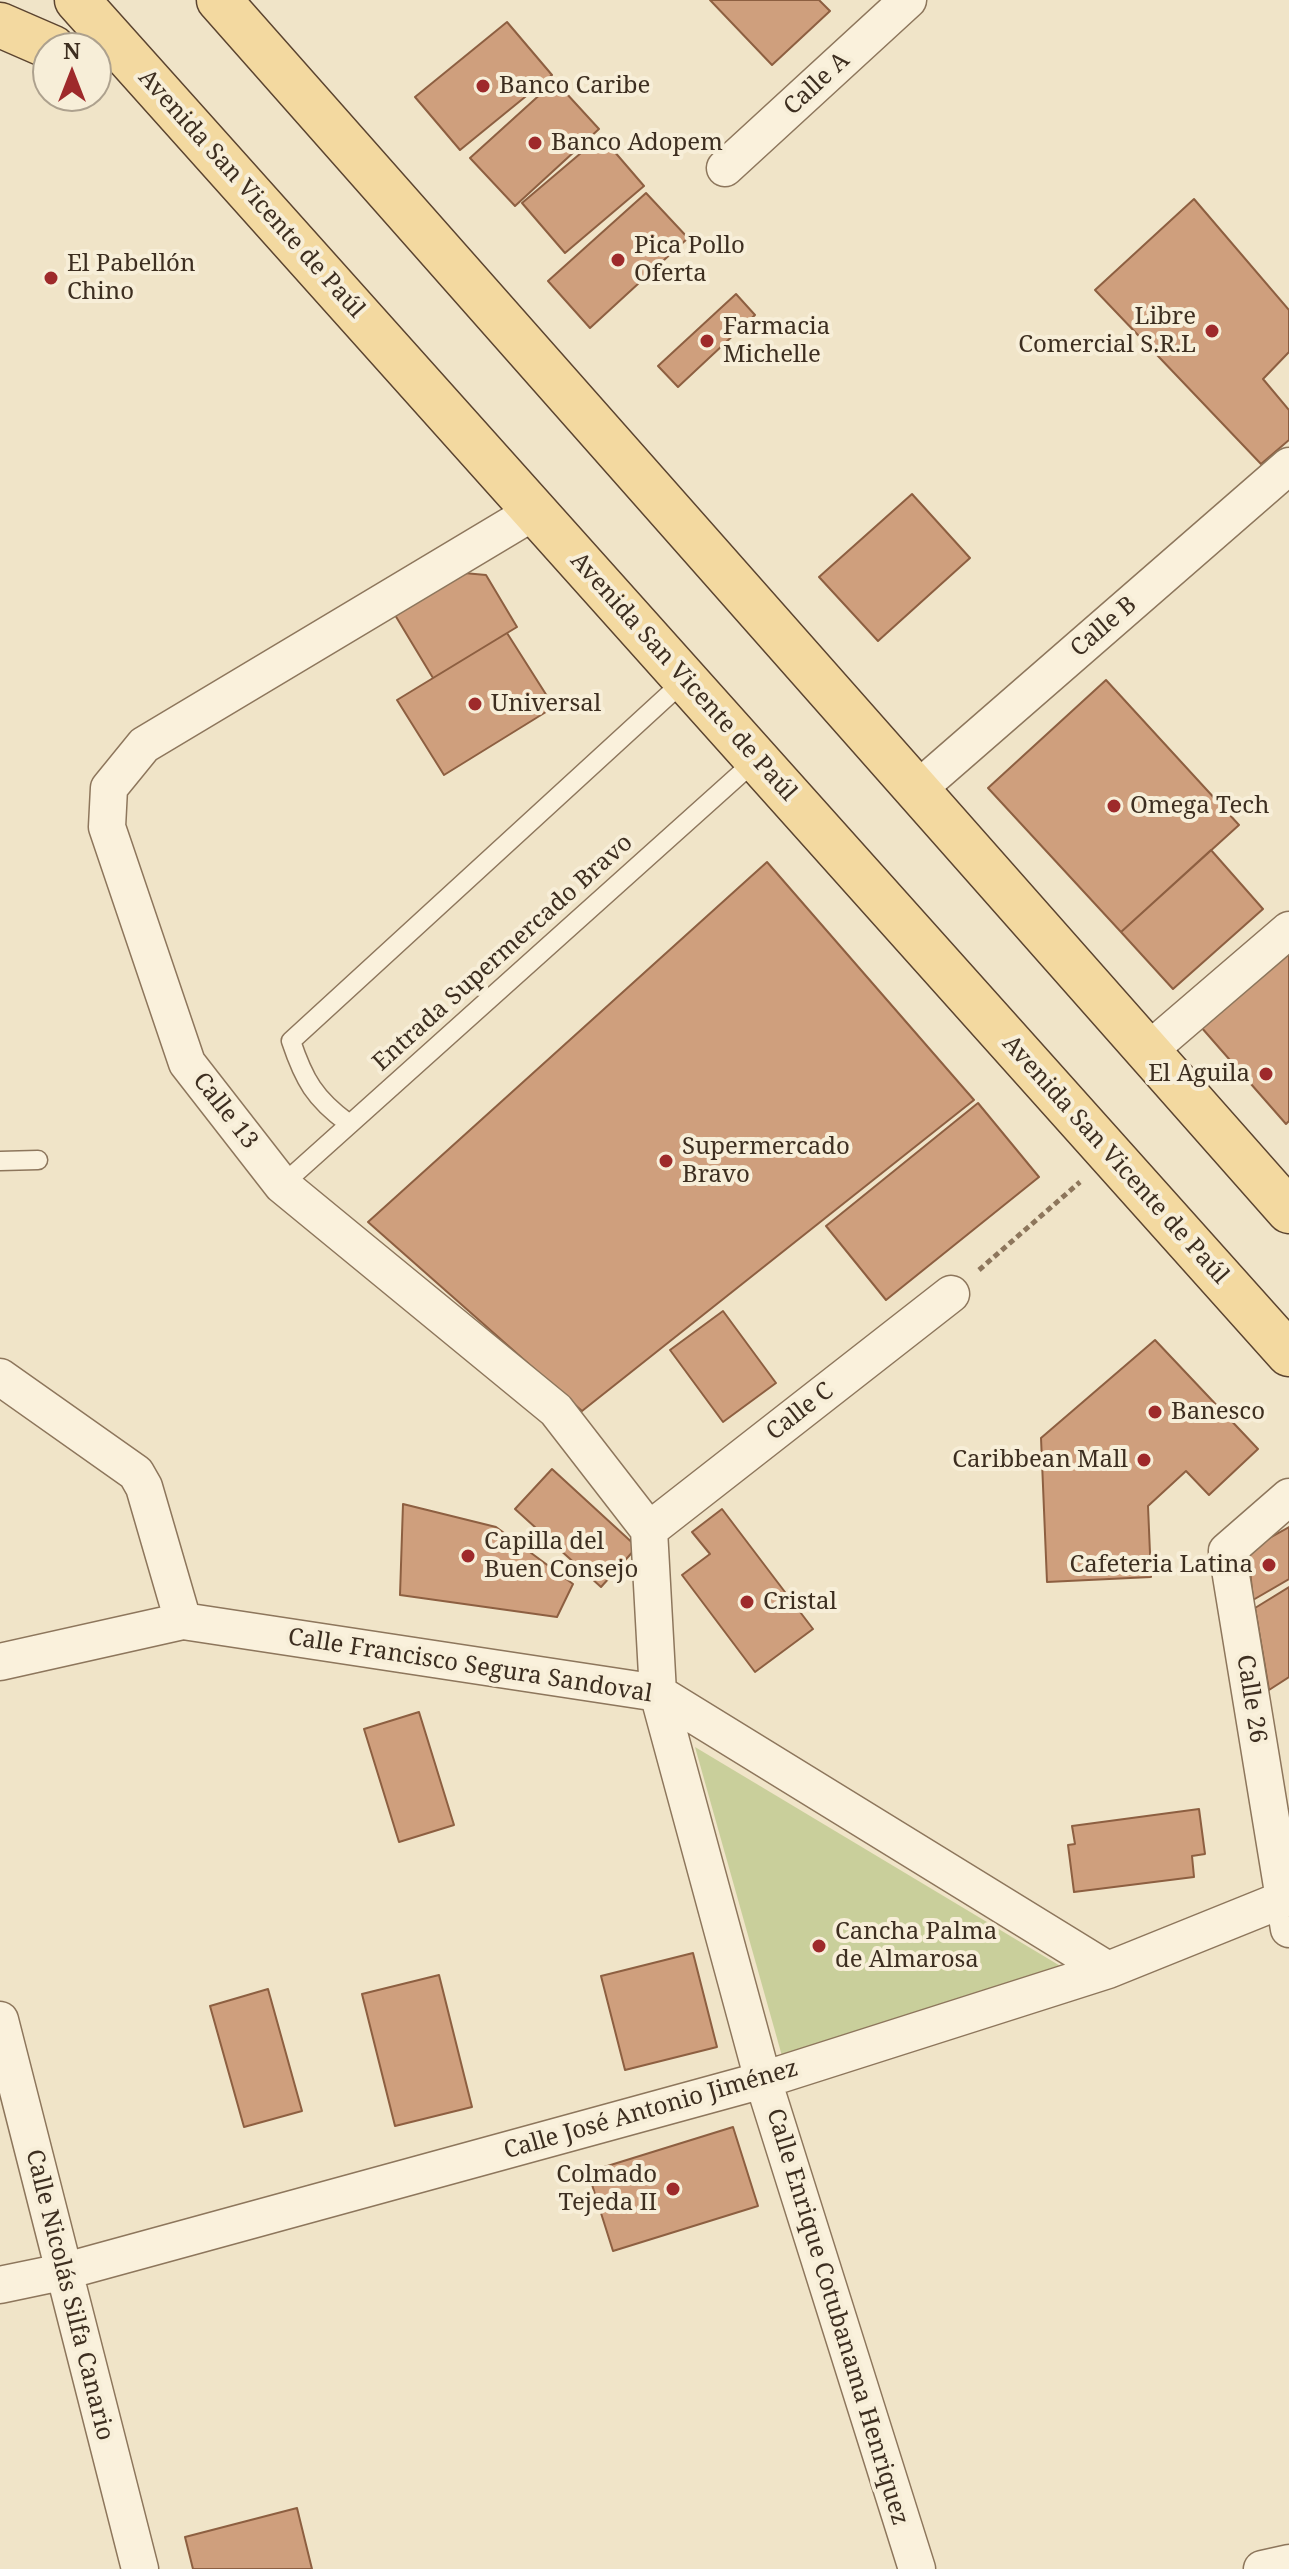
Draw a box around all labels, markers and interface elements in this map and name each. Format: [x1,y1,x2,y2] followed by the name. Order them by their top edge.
[32,32,112,112] north arrow
[63,35,81,65] text: N
[778,46,856,122] street label: Calle A
[132,64,370,324] street label: Avenida San Vicente de Paúl
[499,72,650,100] place label: Banco Caribe
[474,77,492,95] marker: Banco Caribe
[551,129,723,157] place label: Banco Adopem
[526,134,544,152] marker: Banco Adopem
[634,232,745,288] place label: Pica Pollo Oferta
[67,250,195,306] place label: El Pabellón Chino
[609,251,627,269] marker: Pica Pollo Oferta
[42,269,60,287] marker: El Pabellón Chino
[1018,303,1196,359] place label: Libre Comercial S.R.L
[723,313,830,369] place label: Farmacia Michelle
[1203,322,1221,340] marker: Libre Comercial S.R.L
[698,332,716,350] marker: Farmacia Michelle
[564,547,802,807] street label: Avenida San Vicente de Paúl
[1065,591,1143,663] street label: Calle B
[491,690,601,718] place label: Universal
[466,695,484,713] marker: Universal
[1130,792,1269,820] place label: Omega Tech
[1105,797,1123,815] marker: Omega Tech
[367,829,639,1077] street label: Entrada Supermercado Bravo
[996,1030,1234,1290] street label: Avenida San Vicente de Paúl
[1148,1060,1250,1088] place label: El Aguila
[1257,1065,1275,1083] marker: El Aguila
[186,1067,264,1155] street label: Calle 13
[682,1133,850,1189] place label: Supermercado Bravo
[657,1152,675,1170] marker: Supermercado Bravo
[761,1377,839,1447] street label: Calle C
[1171,1398,1265,1426] place label: Banesco
[1146,1403,1164,1421] marker: Banesco
[952,1446,1128,1474] place label: Caribbean Mall
[1135,1451,1153,1469] marker: Caribbean Mall
[484,1528,638,1584] place label: Capilla del Buen Consejo
[459,1547,477,1565] marker: Capilla del Buen Consejo
[1069,1551,1253,1579] place label: Cafeteria Latina
[1260,1556,1278,1574] marker: Cafeteria Latina
[763,1588,837,1616] place label: Cristal
[738,1593,756,1611] marker: Cristal
[286,1623,654,1709] street label: Calle Francisco Segura Sandoval
[1230,1653,1272,1745] street label: Calle 26
[835,1918,997,1974] place label: Cancha Palma de Almarosa
[810,1937,828,1955] marker: Cancha Palma de Almarosa
[501,2054,801,2166] street label: Calle José Antonio Jiménez
[760,2105,914,2529] street label: Calle Enrique Cotubanama Henriquez
[19,2147,119,2443] street label: Calle Nicolás Silfa Canario
[556,2161,657,2217] place label: Colmado Tejeda II
[664,2180,682,2198] marker: Colmado Tejeda II

